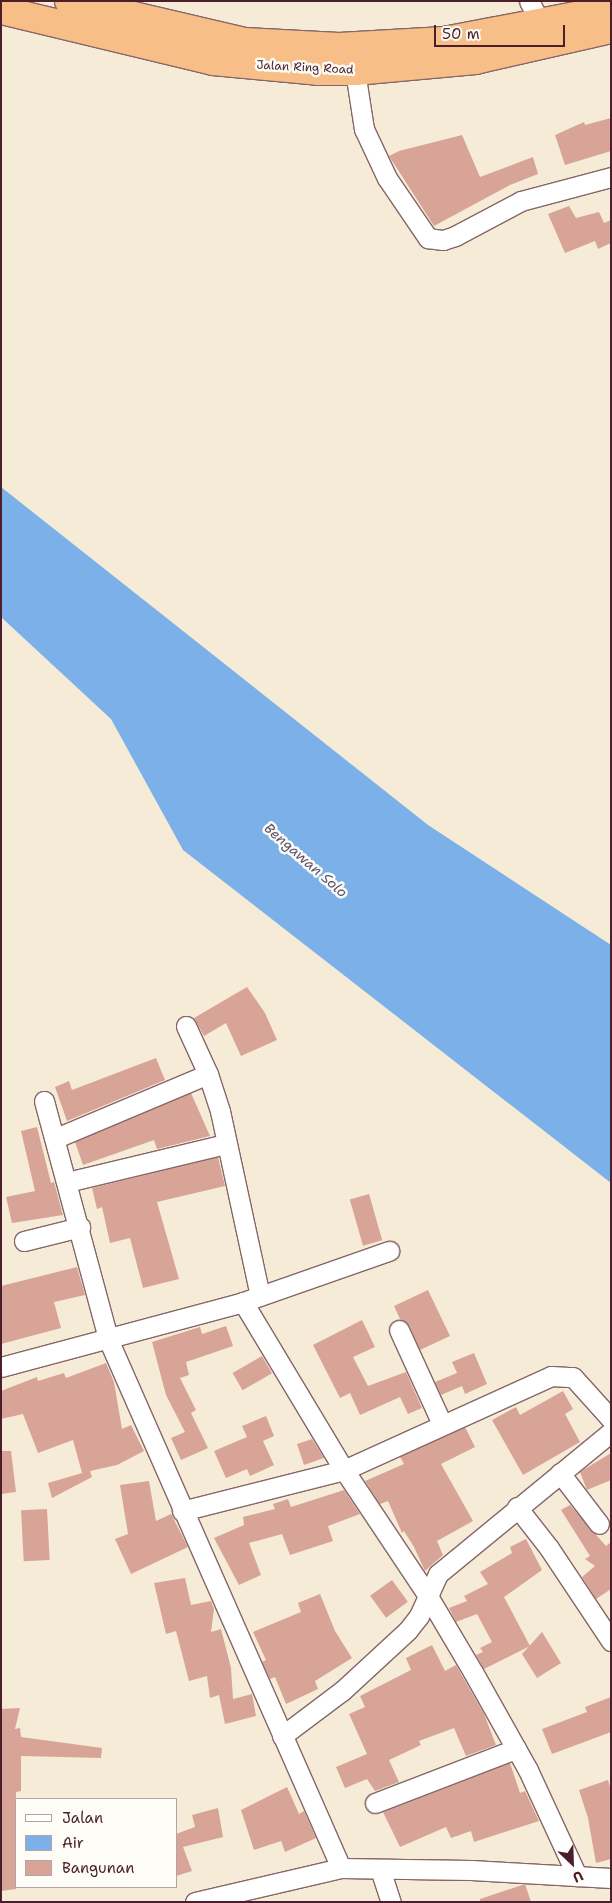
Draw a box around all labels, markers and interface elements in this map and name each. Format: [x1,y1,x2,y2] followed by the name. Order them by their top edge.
[437,15,568,47] scale bar
[442,24,480,44] text: 50 m
[256,58,354,78] street label: Jalan Ring Road
[261,819,351,901] water label: Bengawan Solo
[15,1798,178,1888] legend
[62,1808,103,1828] text: Jalan
[62,1833,84,1853] text: Air
[547,1838,597,1888] north arrow
[62,1858,134,1878] text: Bangunan
[570,1867,586,1887] text: U

